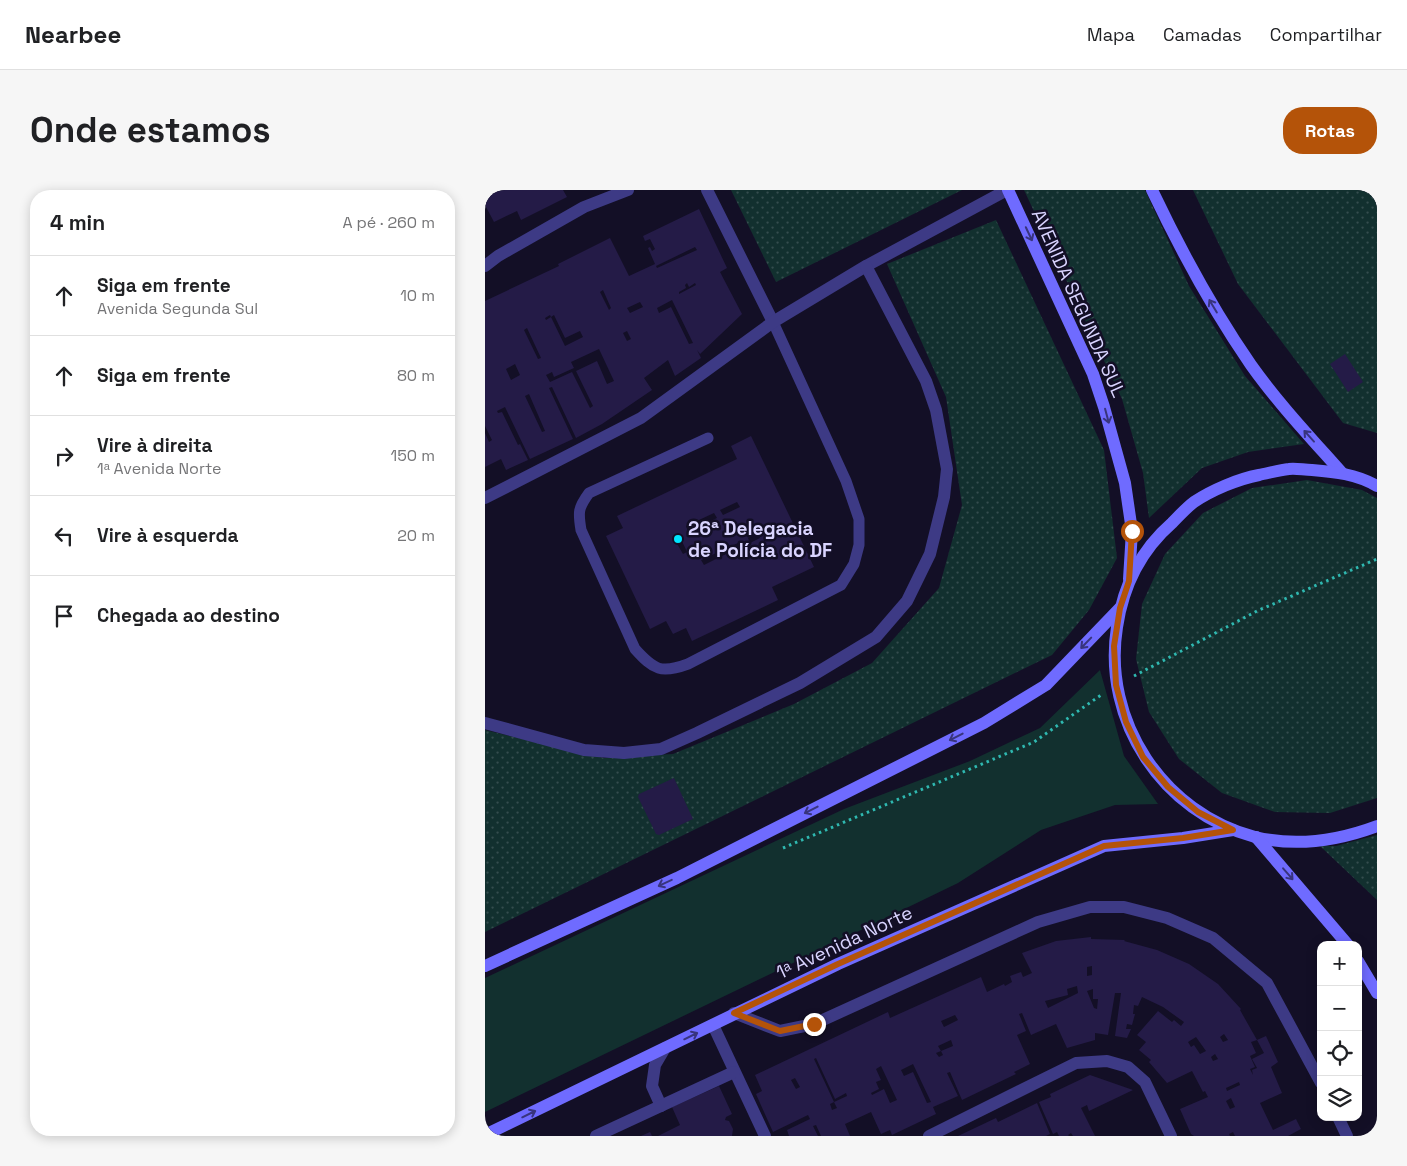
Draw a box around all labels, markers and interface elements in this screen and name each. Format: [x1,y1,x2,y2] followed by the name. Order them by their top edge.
[25,19,121,50] text: Nearbee
[1087,23,1135,46] text: Mapa
[1163,23,1242,46] text: Camadas
[1270,23,1382,46] text: Compartilhar
[1283,107,1377,154] button: Rotas
[30,108,271,152] text: Onde estamos
[1026,205,1131,401] street label: AVENIDA SEGUNDA SUL
[50,209,105,236] text: 4 min
[342,212,435,233] text: A pé · 260 m
[1024,226,1034,241] one-way arrow
[97,273,231,298] text: Siga em frente
[50,282,78,310] icon: ahead
[400,285,435,306] text: 10 m
[97,298,258,319] text: Avenida Segunda Sul
[1207,299,1217,313] one-way arrow
[50,362,78,390] icon: ahead
[97,363,231,388] text: Siga em frente
[397,365,435,386] text: 80 m
[1102,407,1112,423] one-way arrow
[1303,430,1315,443] one-way arrow
[97,433,213,458] text: Vire à direita
[50,442,78,470] icon: right
[391,445,435,466] text: 150 m
[97,458,222,479] text: 1ᵃ Avenida Norte
[688,516,832,563] place label: 26ª Delegacia de Polícia do DF
[1121,520,1144,543] route start
[50,522,78,550] icon: left
[97,523,239,548] text: Vire à esquerda
[397,525,435,546] text: 20 m
[672,533,684,545] marker: 26ª Delegacia de Polícia do DF
[50,602,78,630] icon: arrive
[97,603,280,628] text: Chegada ao destino
[1080,637,1092,649] one-way arrow
[949,733,964,742] one-way arrow
[803,805,818,815] one-way arrow
[1282,867,1293,880] one-way arrow
[658,879,673,888] one-way arrow
[772,900,917,985] street label: 1ᵃ Avenida Norte
[1317,941,1362,1121] map controls
[1317,941,1362,986] button: +
[1317,986,1362,1031] button: −
[803,1013,826,1036] route end
[683,1030,698,1040] one-way arrow
[1317,1031,1362,1076] button: locate
[1317,1076,1362,1121] button: layers
[521,1109,536,1118] one-way arrow

